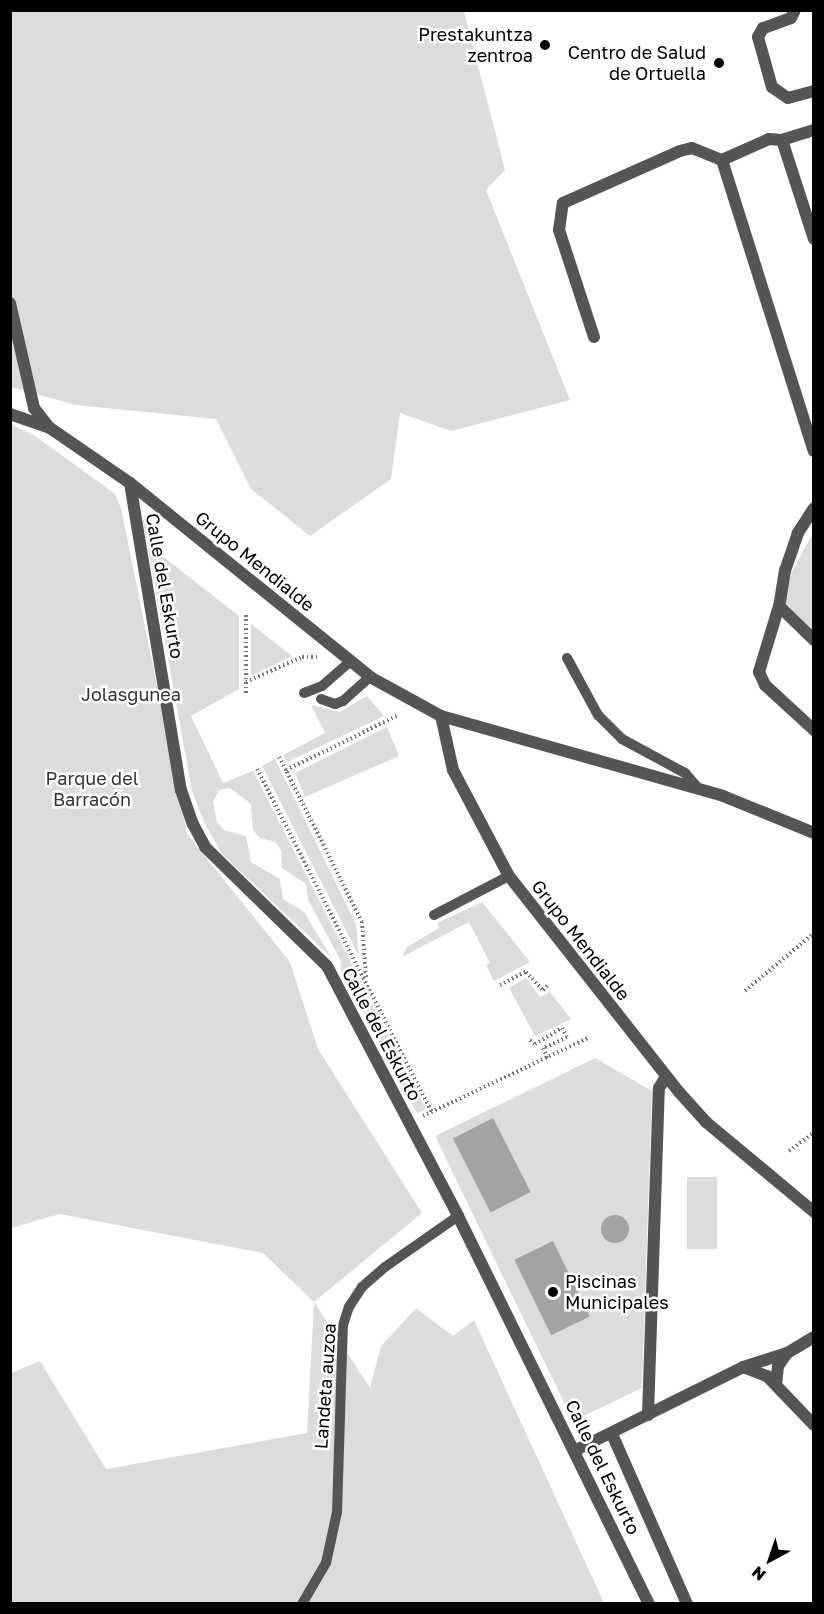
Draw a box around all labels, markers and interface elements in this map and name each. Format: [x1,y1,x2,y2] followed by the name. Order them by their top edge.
[418,24,533,66] place label: Prestakuntza zentroa
[538,38,552,52] marker: Prestakuntza zentroa
[568,42,706,84] place label: Centro de Salud de Ortuella
[710,54,728,72] marker: Centro de Salud de Ortuella
[191,506,319,616] street label: Grupo Mendialde
[142,512,188,660] street label: Calle del Eskurto
[81,683,181,705] park label: Jolasgunea
[46,768,138,810] park label: Parque del Barracón
[527,875,635,1005] street label: Grupo Mendialde
[338,964,426,1104] street label: Calle del Eskurto
[565,1271,669,1314] place label: Piscinas Municipales
[546,1285,560,1299] marker: Piscinas Municipales
[310,1322,340,1450] street label: Landeta auzoa
[561,1396,645,1538] street label: Calle del Eskurto
[740,1530,800,1590] north arrow
[747,1562,770,1585] text: N

